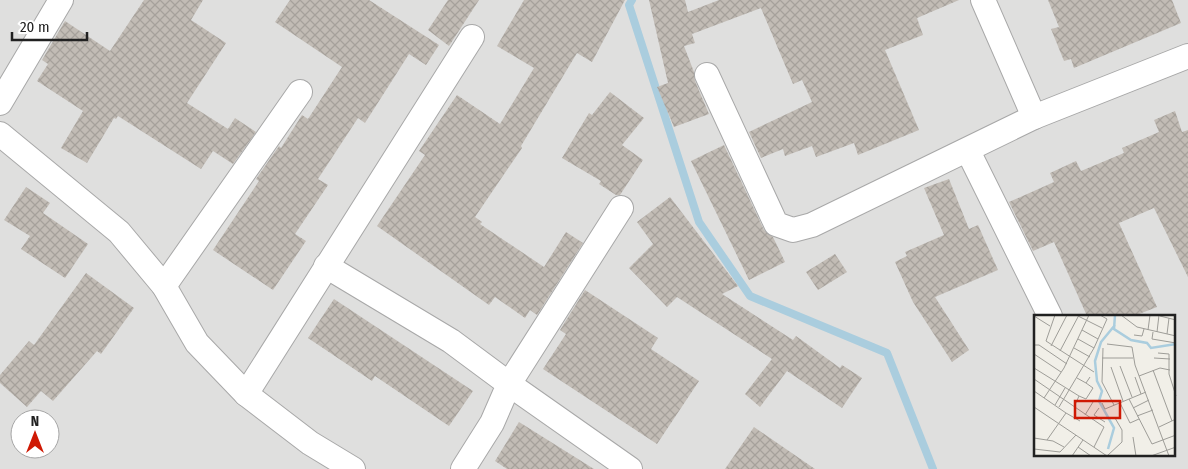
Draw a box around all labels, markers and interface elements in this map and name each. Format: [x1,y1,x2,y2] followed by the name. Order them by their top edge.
[12,10,88,42] scale bar
[20,18,50,36] text: 20 m
[1034,315,1176,456] inset map
[10,409,60,459] north arrow
[31,413,39,430] text: N

